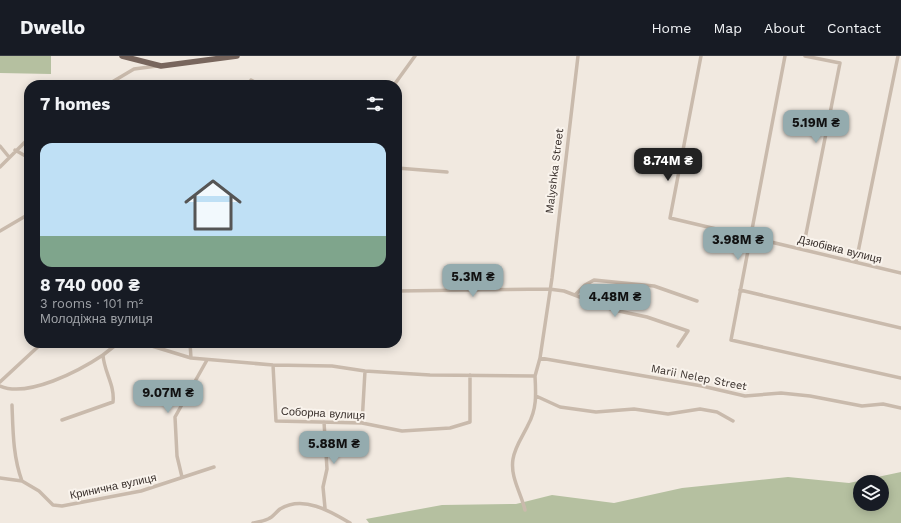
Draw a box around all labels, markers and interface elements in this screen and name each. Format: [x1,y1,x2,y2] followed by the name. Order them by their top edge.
[20,16,85,39] text: Dwello
[651,20,691,36] text: Home
[713,20,742,36] text: Map
[764,20,805,36] text: About
[827,20,881,36] text: Contact
[364,93,386,115] icon: filters
[40,94,110,114] text: 7 homes
[779,110,853,144] pin: 5.19M ₴
[792,115,840,130] text: 5.19M ₴
[543,127,566,214] street label: Malyshka Street
[631,148,705,182] pin: 8.74M ₴
[643,153,693,168] text: 8.74M ₴
[177,169,249,241] icon: home
[701,227,775,261] pin: 3.98M ₴
[712,232,764,247] text: 3.98M ₴
[796,233,883,266] street label: Дзюбівка вулиця
[440,264,506,298] pin: 5.3M ₴
[451,269,495,284] text: 5.3M ₴
[40,275,140,295] text: 8 740 000 ₴
[578,284,652,318] pin: 4.48M ₴
[589,289,641,304] text: 4.48M ₴
[40,296,143,311] text: 3 rooms · 101 m²
[40,311,153,326] text: Молодіжна вулиця
[650,362,748,393] street label: Marii Nelep Street
[131,380,205,414] pin: 9.07M ₴
[142,385,194,400] text: 9.07M ₴
[281,405,365,422] street label: Соборна вулиця
[297,431,371,465] pin: 5.88M ₴
[308,436,360,451] text: 5.88M ₴
[69,471,158,502] street label: Кринична вулиця
[853,475,889,511] map controls
[853,475,889,511] button: layers

